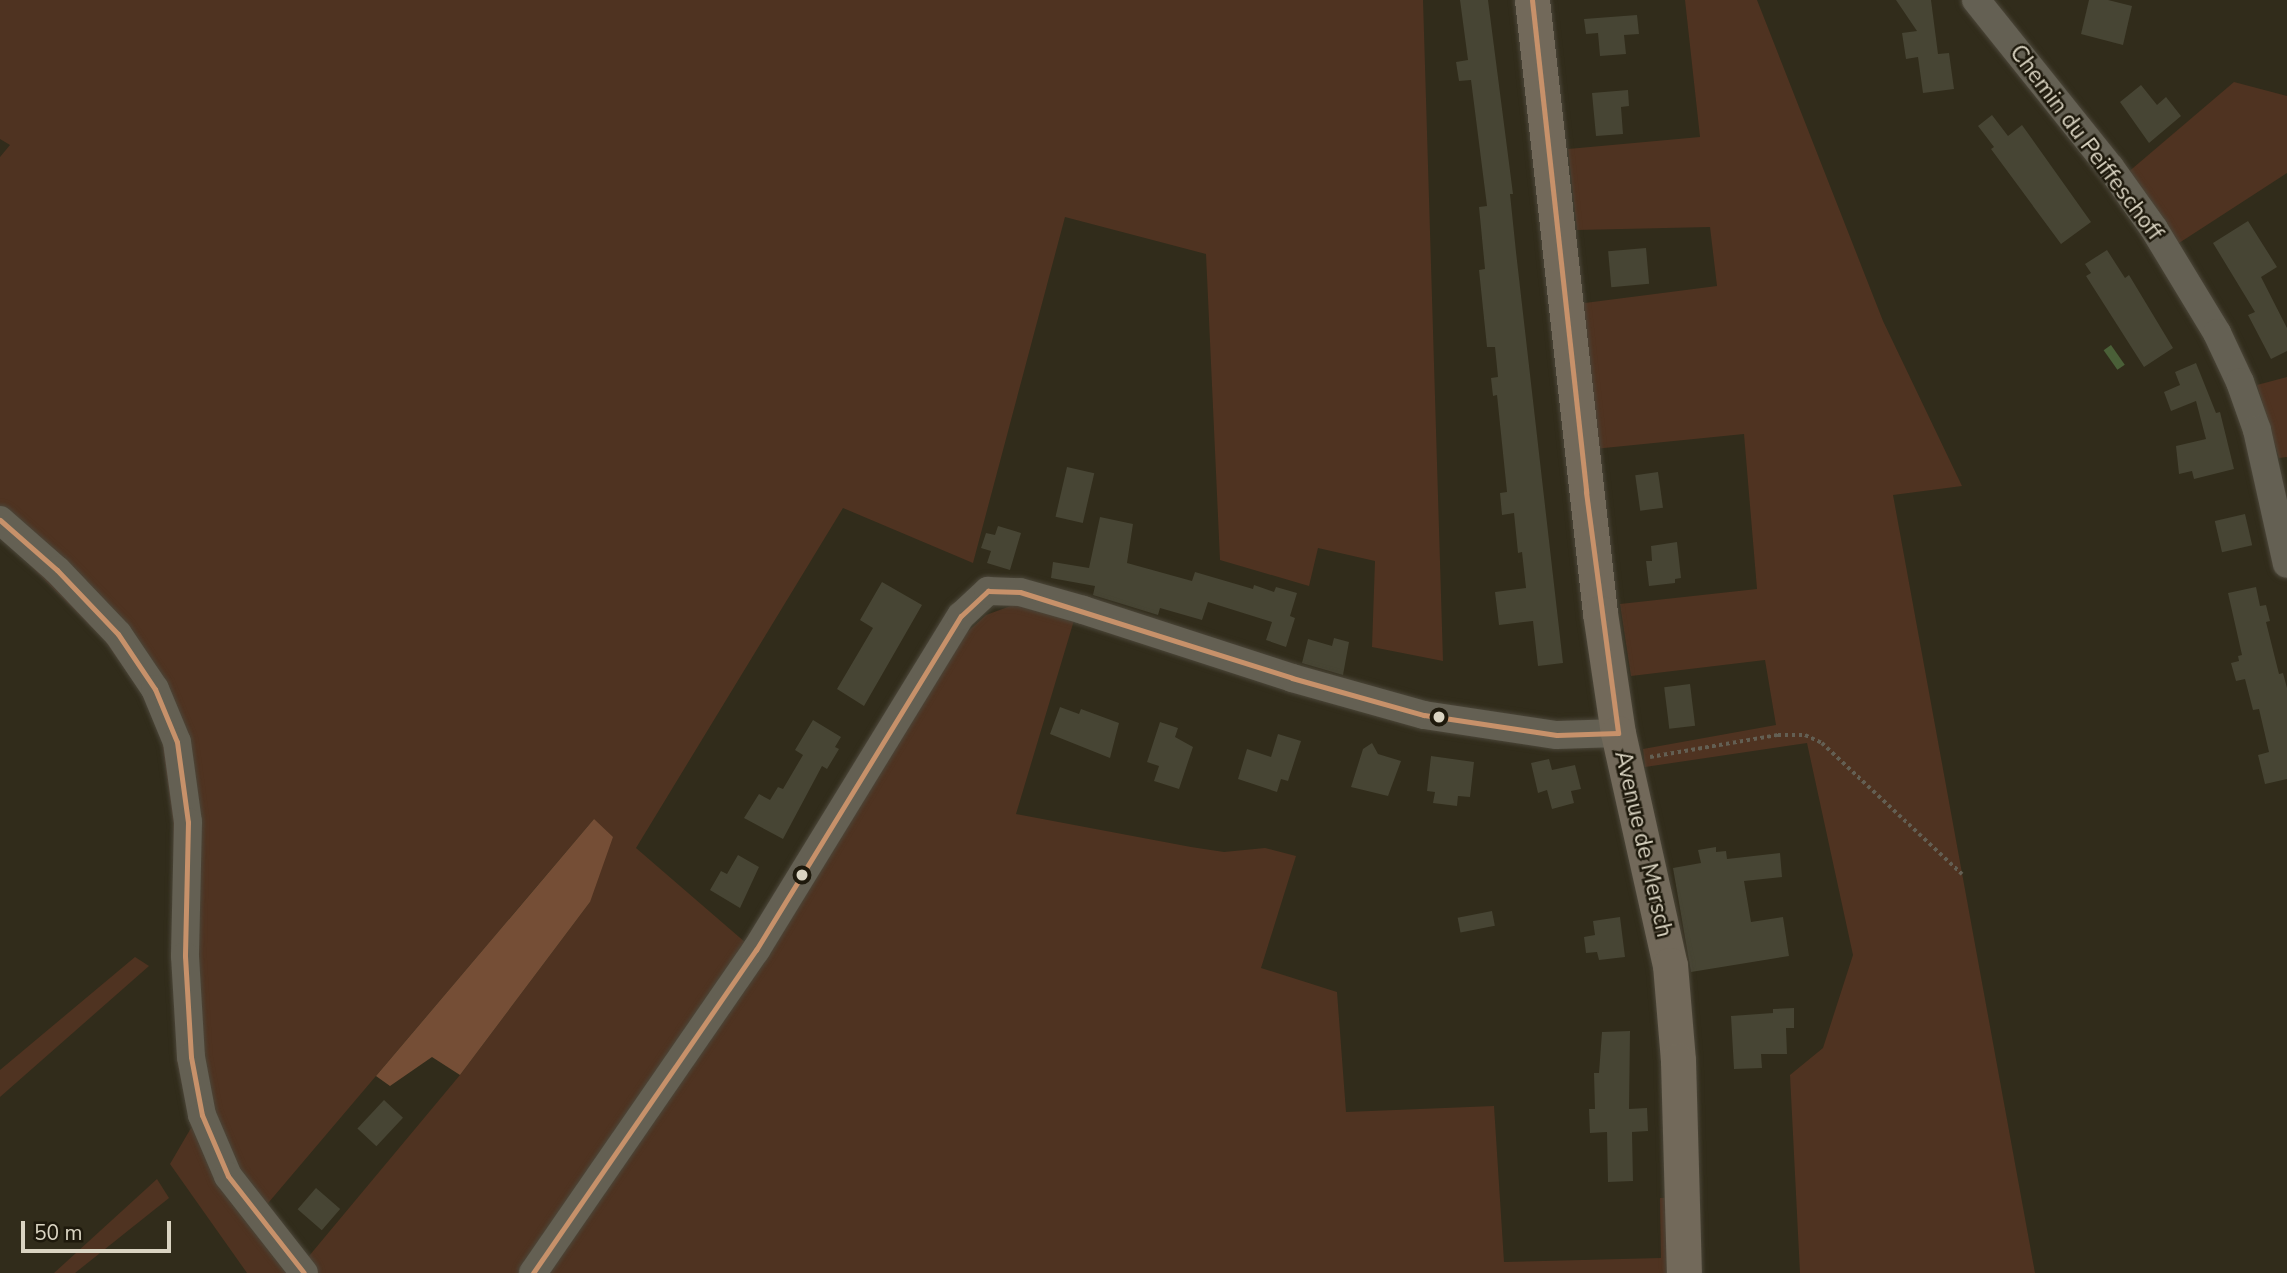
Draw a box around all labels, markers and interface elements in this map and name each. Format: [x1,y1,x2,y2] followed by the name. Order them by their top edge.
[2003,40,2169,246] street label: Chemin du Peiffeschoff
[1432,710,1446,724] unlabelled marker
[1608,748,1678,940] street label: Avenue de Mersch
[795,868,809,882] unlabelled marker
[24,1206,175,1250] scale bar
[34,1219,83,1247] text: 50 m

